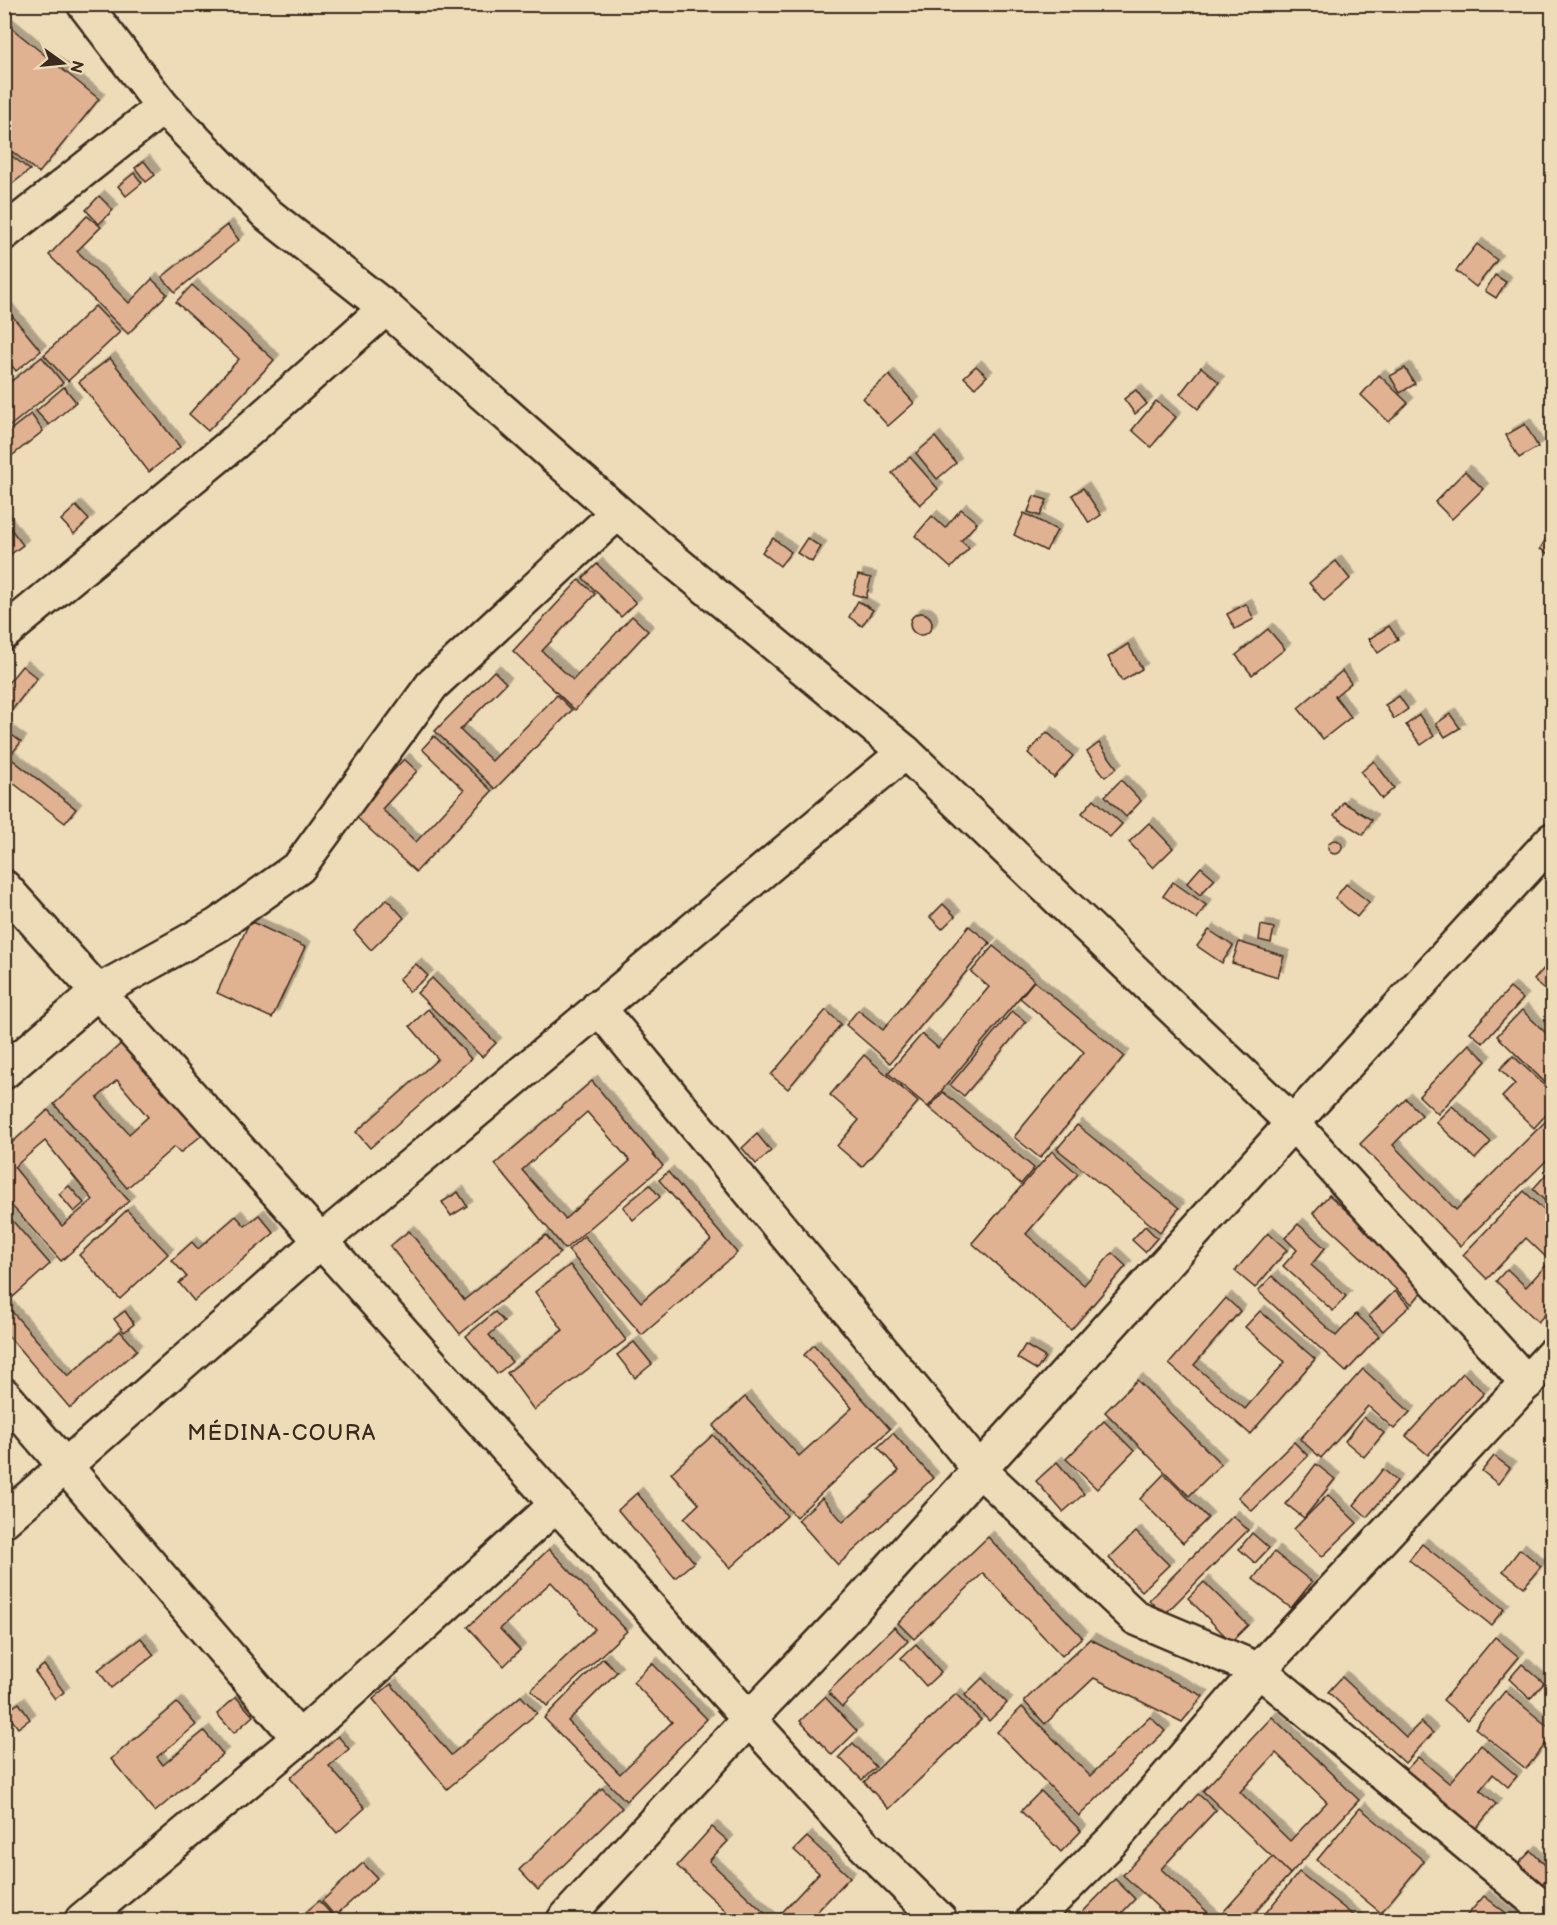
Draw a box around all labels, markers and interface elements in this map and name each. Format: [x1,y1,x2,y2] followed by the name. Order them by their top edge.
[33,33,93,93] north arrow
[65,58,87,75] text: N
[187,1419,377,1447] district label: MÉDINA-COURA

